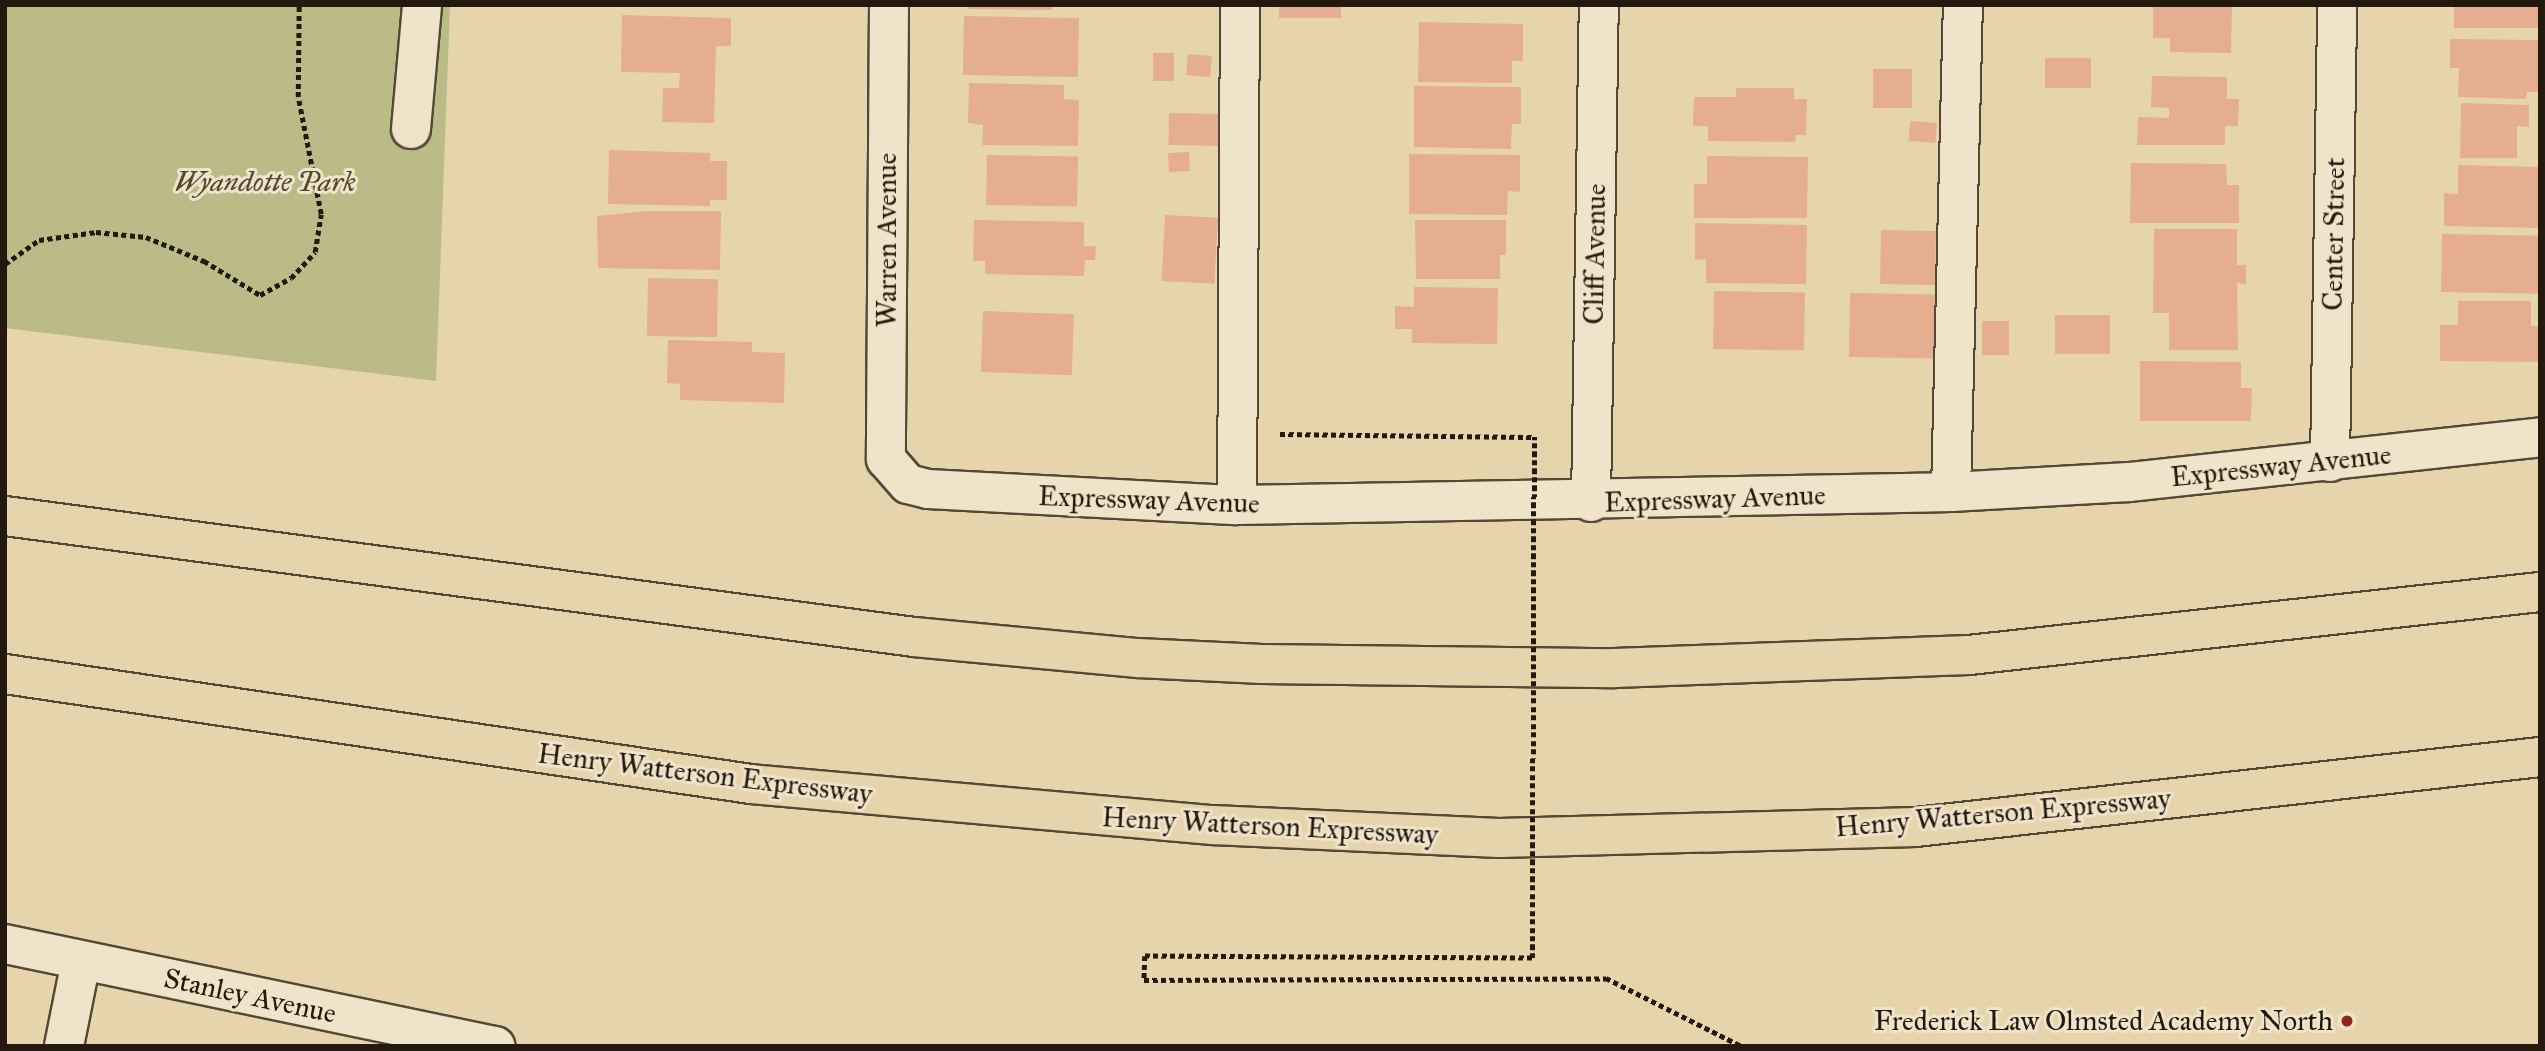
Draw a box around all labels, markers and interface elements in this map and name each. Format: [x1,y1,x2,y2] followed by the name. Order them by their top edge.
[870,153,904,327] street label: Warren Avenue
[2316,157,2352,311] street label: Center Street
[174,165,356,199] park label: Wyandotte Park
[1577,183,1613,325] street label: Cliff Avenue
[2169,438,2393,494] street label: Expressway Avenue
[1604,478,1826,520] street label: Expressway Avenue
[1038,479,1260,521] street label: Expressway Avenue
[536,737,874,811] street label: Henry Watterson Expressway
[1834,782,2172,844] street label: Henry Watterson Expressway
[1101,800,1439,852] street label: Henry Watterson Expressway
[161,961,339,1031] street label: Stanley Avenue
[1874,1004,2333,1038] place label: Frederick Law Olmsted Academy North
[2339,1013,2355,1029] marker: Frederick Law Olmsted Academy North

